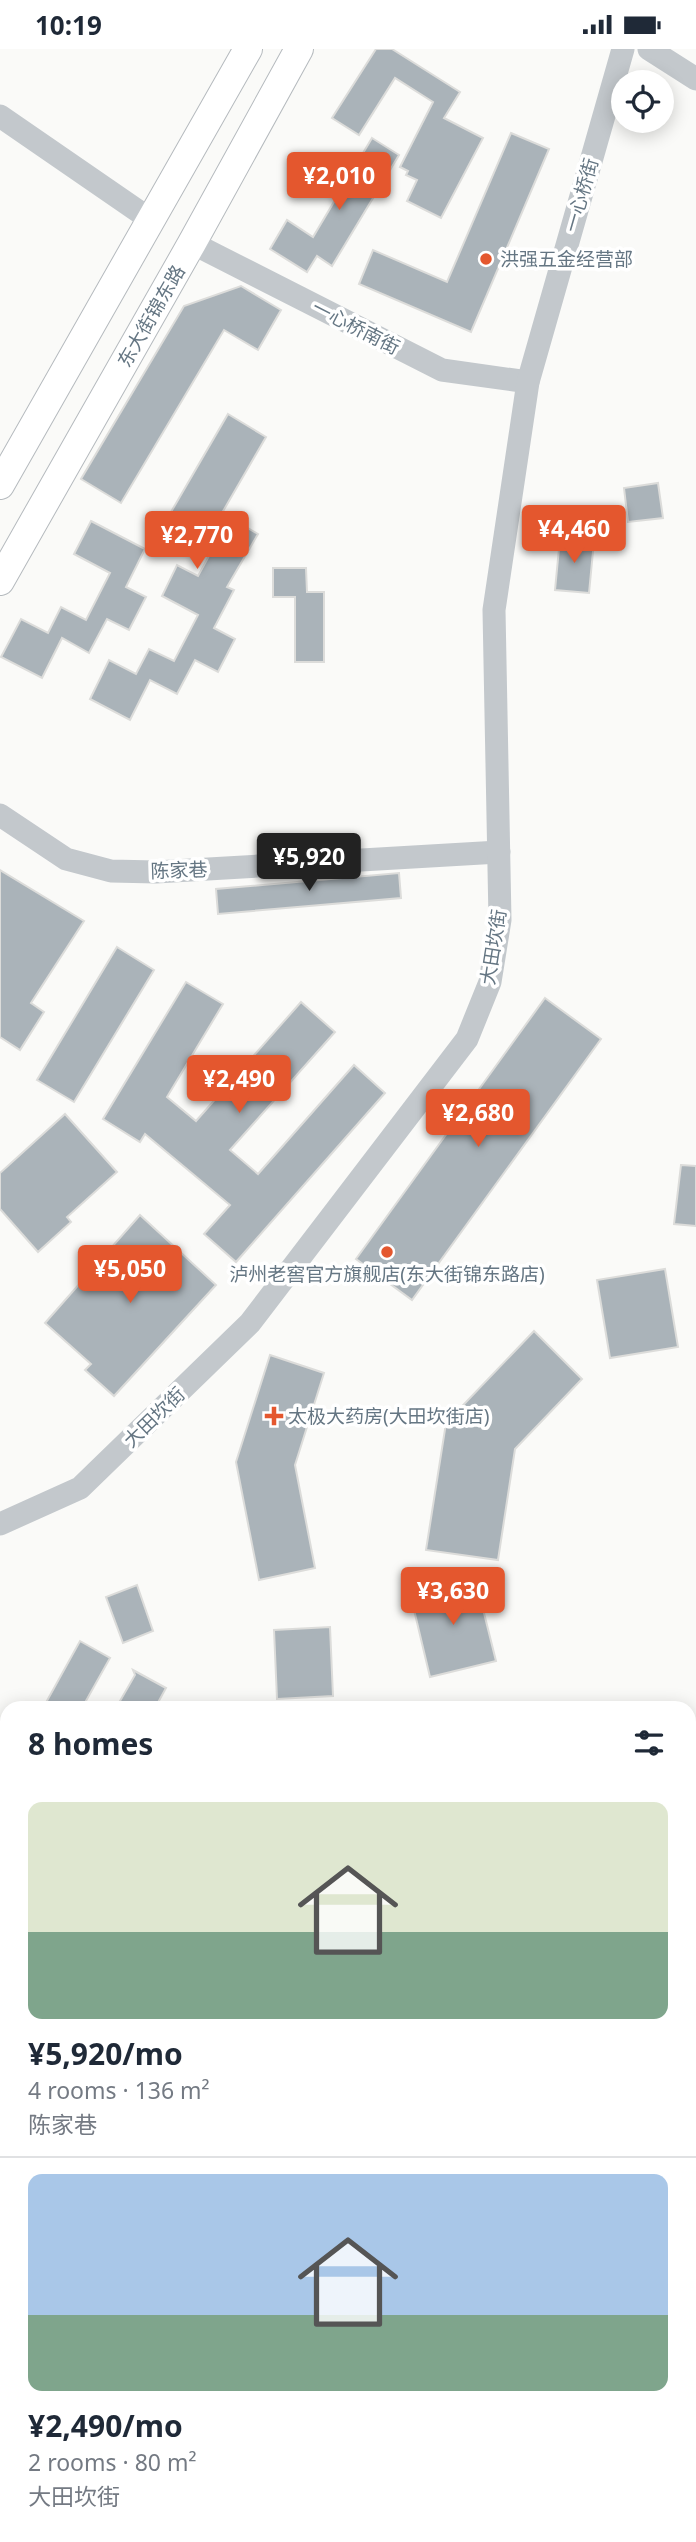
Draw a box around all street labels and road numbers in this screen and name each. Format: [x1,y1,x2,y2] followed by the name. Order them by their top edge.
[558,155,604,235] street label: 一心桥街
[111,260,191,372] street label: 东大街锦东路
[308,294,404,360] street label: 一心桥南街
[150,856,208,884] street label: 陈家巷
[474,907,512,987] street label: 大田坎街
[118,1381,190,1453] street label: 大田坎街

